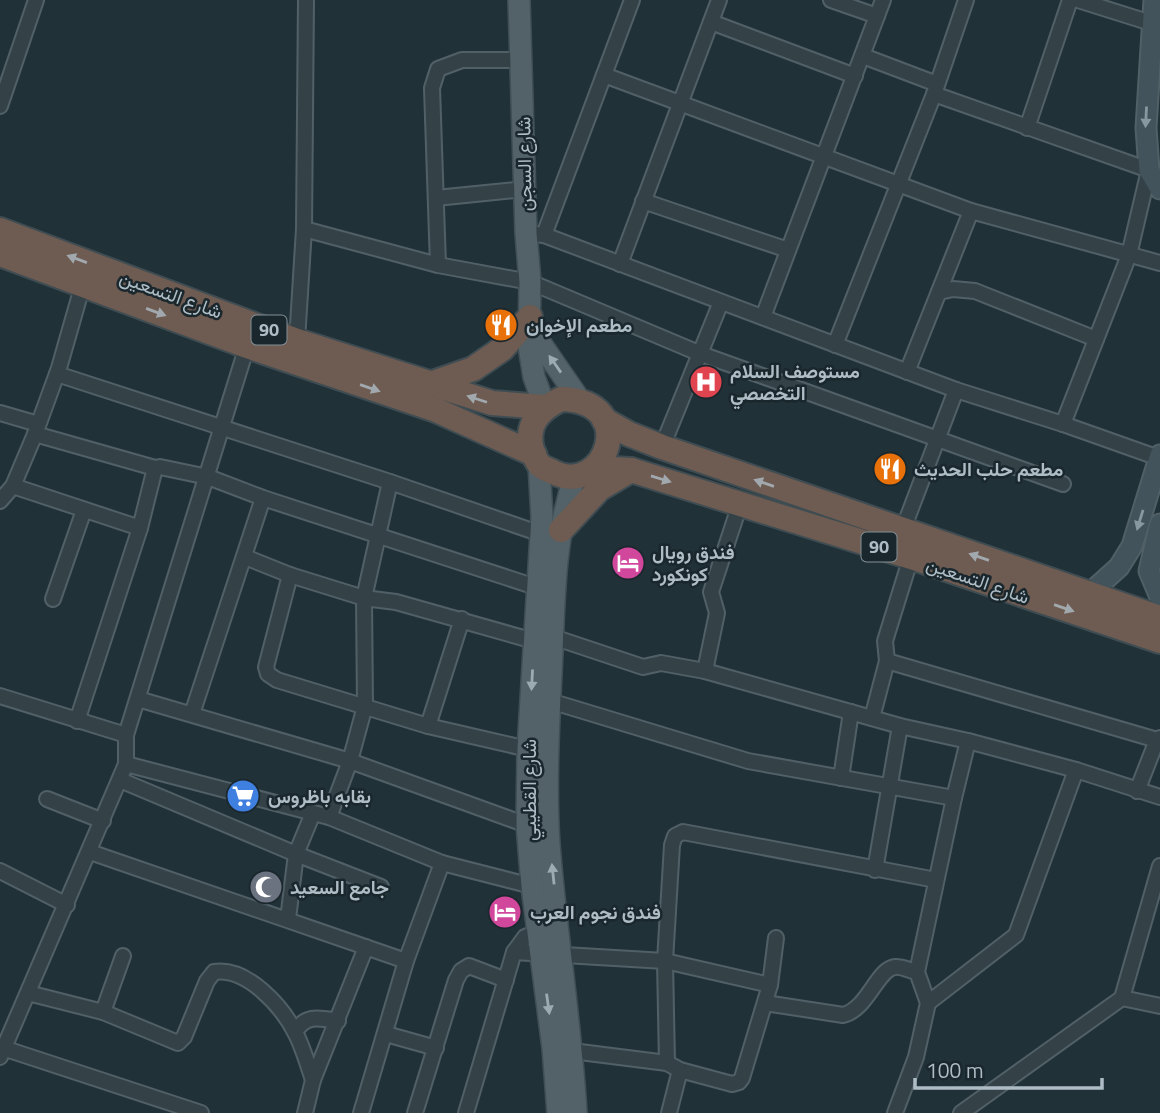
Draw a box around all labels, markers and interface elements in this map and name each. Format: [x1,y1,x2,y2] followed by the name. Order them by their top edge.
[1141,106,1152,128] one-way arrow
[508,116,539,212] street label: شارع السجن
[67,253,88,264] one-way arrow
[116,262,227,325] street label: شارع التسعين
[145,306,166,317] one-way arrow
[482,306,520,344] restaurant icon: مطعم الإخوان
[526,310,632,339] place label: مطعم الإخوان
[252,316,286,344] road number: 90
[548,355,562,373] one-way arrow
[730,356,860,410] place label: مستوصف السلام التخصصي
[687,363,725,401] hospital icon: مستوصف السلام التخصصي
[360,383,381,394] one-way arrow
[466,393,487,403] one-way arrow
[871,450,909,488] restaurant icon: مطعم حلب الحديث
[914,454,1063,483] place label: مطعم حلب الحديث
[650,474,671,485] one-way arrow
[754,477,775,488] one-way arrow
[1134,510,1145,531] one-way arrow
[862,532,896,562] road number: 90
[652,537,735,588] place label: فندق رويال كونكورد
[609,544,647,582] hotel icon: فندق رويال كونكورد
[923,548,1034,611] street label: شارع التسعين
[969,551,990,562] one-way arrow
[1053,603,1074,614] one-way arrow
[526,669,537,691] one-way arrow
[514,739,545,841] street label: شارع القطيبي
[224,777,262,815] supermarket icon: بقابه باظروس
[268,781,371,810] place label: بقابه باظروس
[547,863,558,885] one-way arrow
[247,868,285,906] mosque icon: جامع السعيد
[290,872,389,901] place label: جامع السعيد
[486,893,524,931] hotel icon: فندق نجوم العرب
[530,897,661,926] place label: فندق نجوم العرب
[542,993,553,1015] one-way arrow
[915,1046,1102,1090] scale bar
[926,1054,983,1086] text: 100 m

